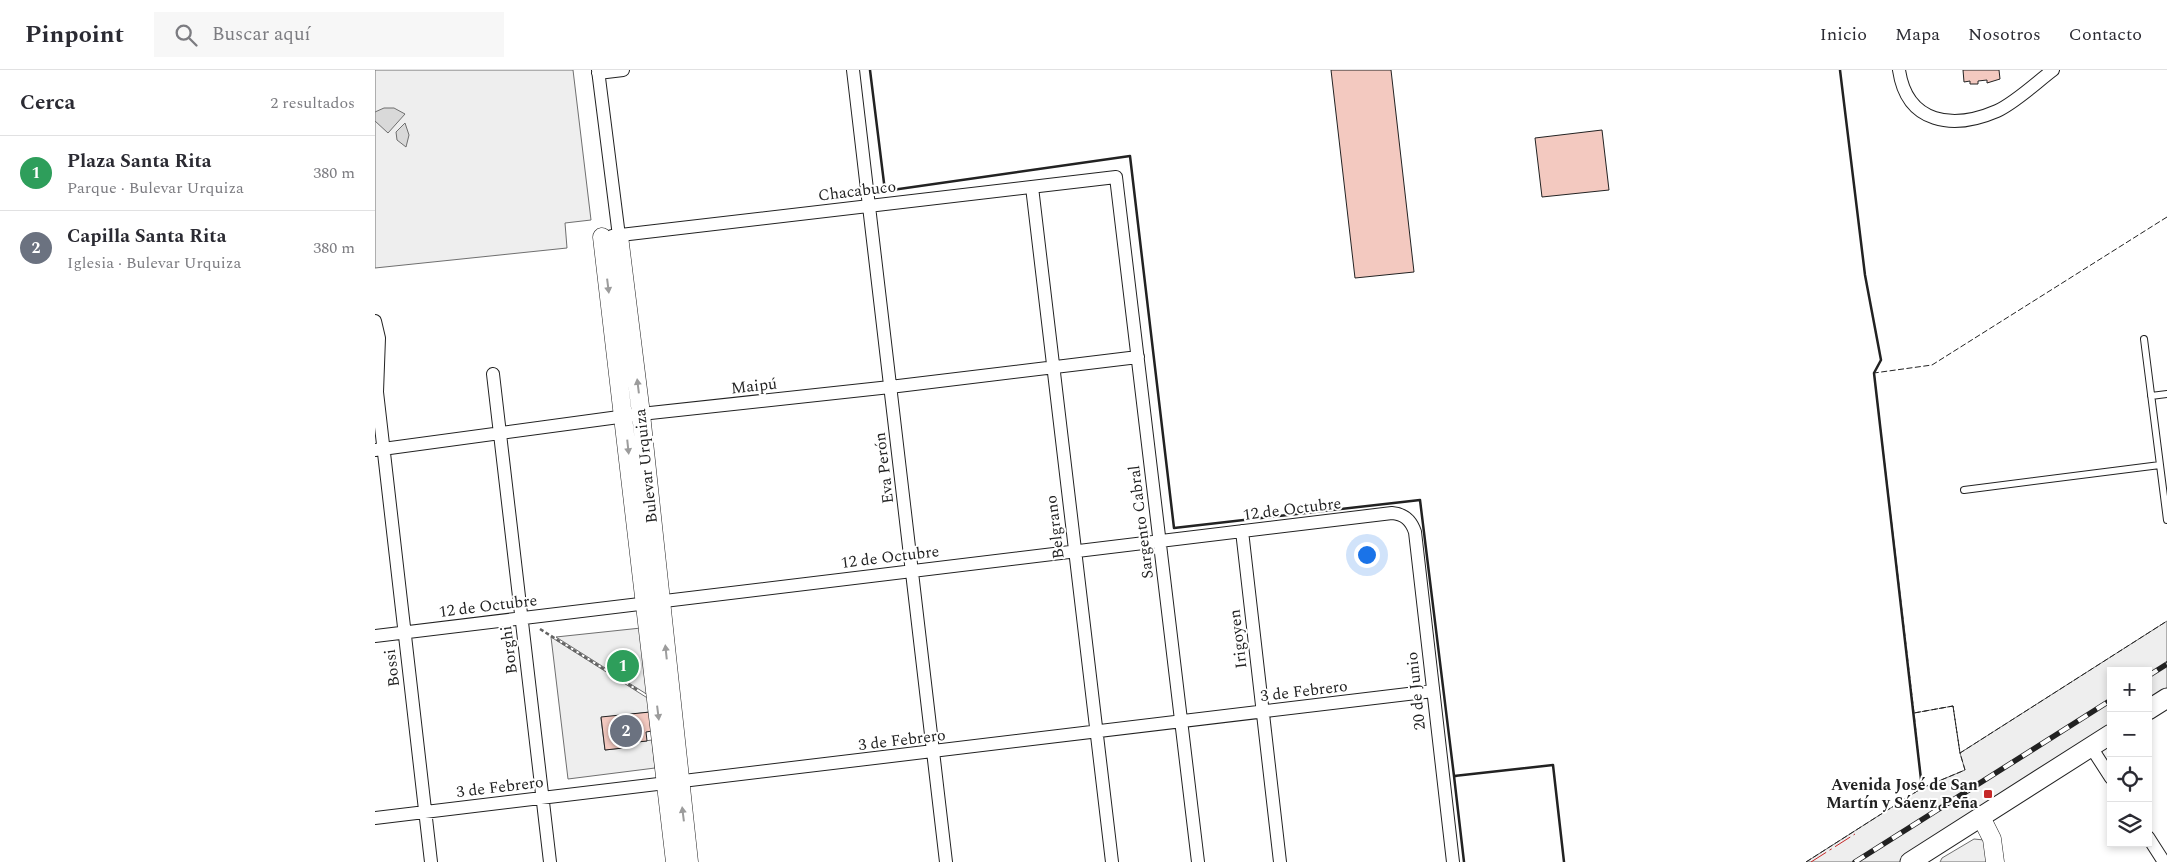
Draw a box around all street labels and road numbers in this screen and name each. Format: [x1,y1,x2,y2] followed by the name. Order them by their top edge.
[817,174,897,208] street label: Chacabuco
[730,372,778,400] street label: Maipú
[628,407,664,525] street label: Bulevar Urquiza
[868,431,900,505] street label: Eva Perón
[1122,464,1160,580] street label: Sargento Cabral
[1241,491,1343,527] street label: 12 de Octubre
[1039,494,1071,560] street label: Belgrano
[839,539,941,575] street label: 12 de Octubre
[437,588,539,624] street label: 12 de Octubre
[1222,608,1254,670] street label: Irigoyen
[494,624,524,676] street label: Borghi
[378,648,406,688] street label: Bossi
[1400,651,1432,731] street label: 20 de Junio
[1259,674,1349,708] street label: 3 de Febrero
[857,723,947,757] street label: 3 de Febrero
[455,770,545,804] street label: 3 de Febrero

